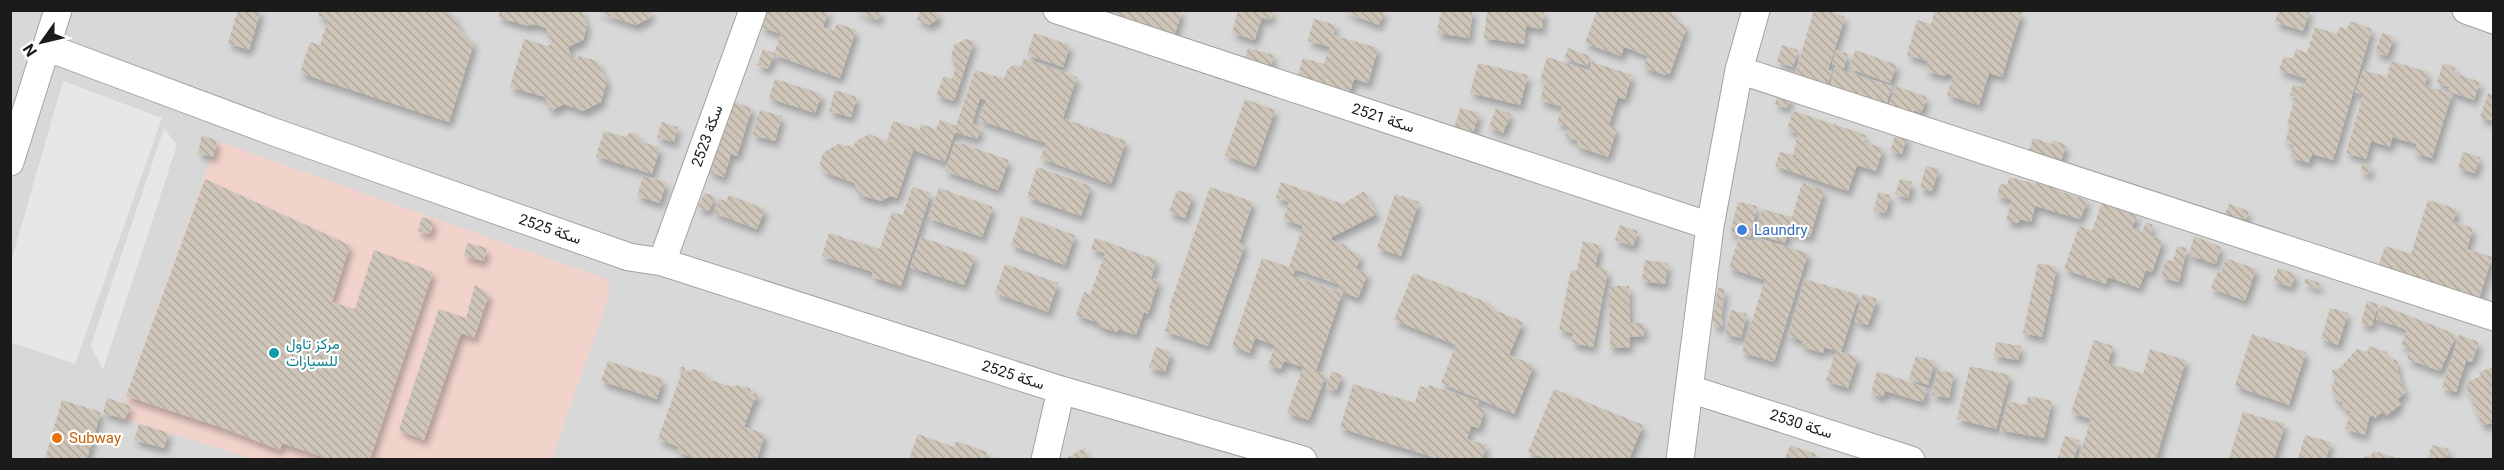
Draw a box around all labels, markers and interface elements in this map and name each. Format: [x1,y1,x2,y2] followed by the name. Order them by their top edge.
[12,12,72,72] north arrow
[19,40,41,60] text: N
[1349,99,1417,137] street label: سكة 2521
[687,102,727,169] street label: سكة 2523
[516,210,584,248] street label: سكة 2525
[1754,221,1808,239] place label: Laundry
[1735,223,1749,237] marker: Laundry
[286,335,340,370] place label: مركز تاول للسيارات
[267,346,281,360] marker: مركز تاول للسيارات
[979,356,1047,394] street label: سكة 2525
[1767,405,1835,443] street label: سكة 2530
[69,429,121,447] place label: Subway
[50,431,64,445] marker: Subway

